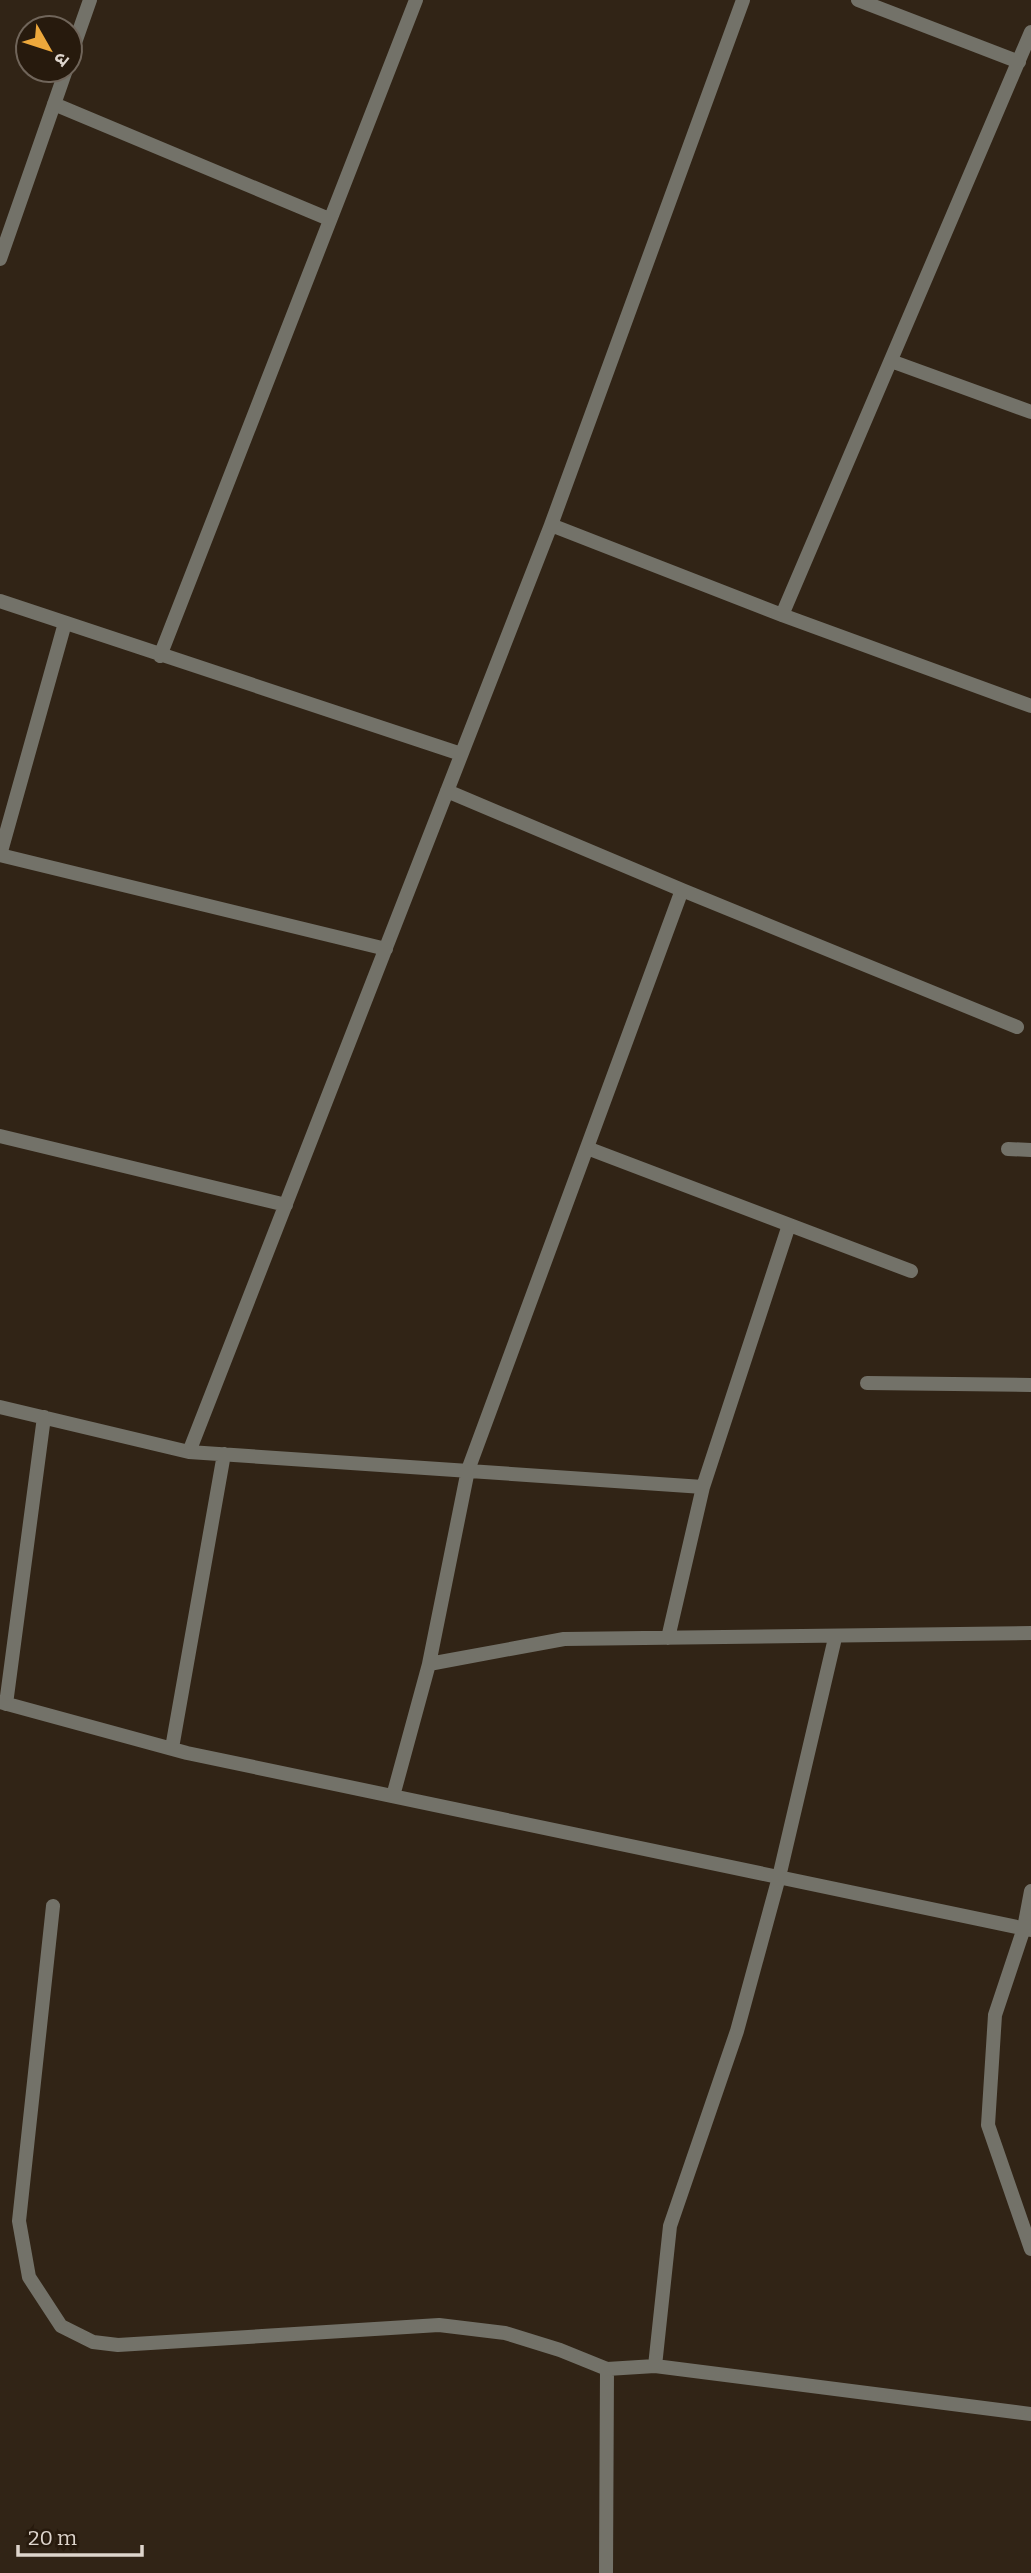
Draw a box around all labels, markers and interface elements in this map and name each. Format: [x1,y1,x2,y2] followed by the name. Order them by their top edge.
[14,14,84,84] north arrow
[49,48,74,72] text: उ
[18,2514,142,2558] scale bar
[28,2525,77,2551] text: 20 m

